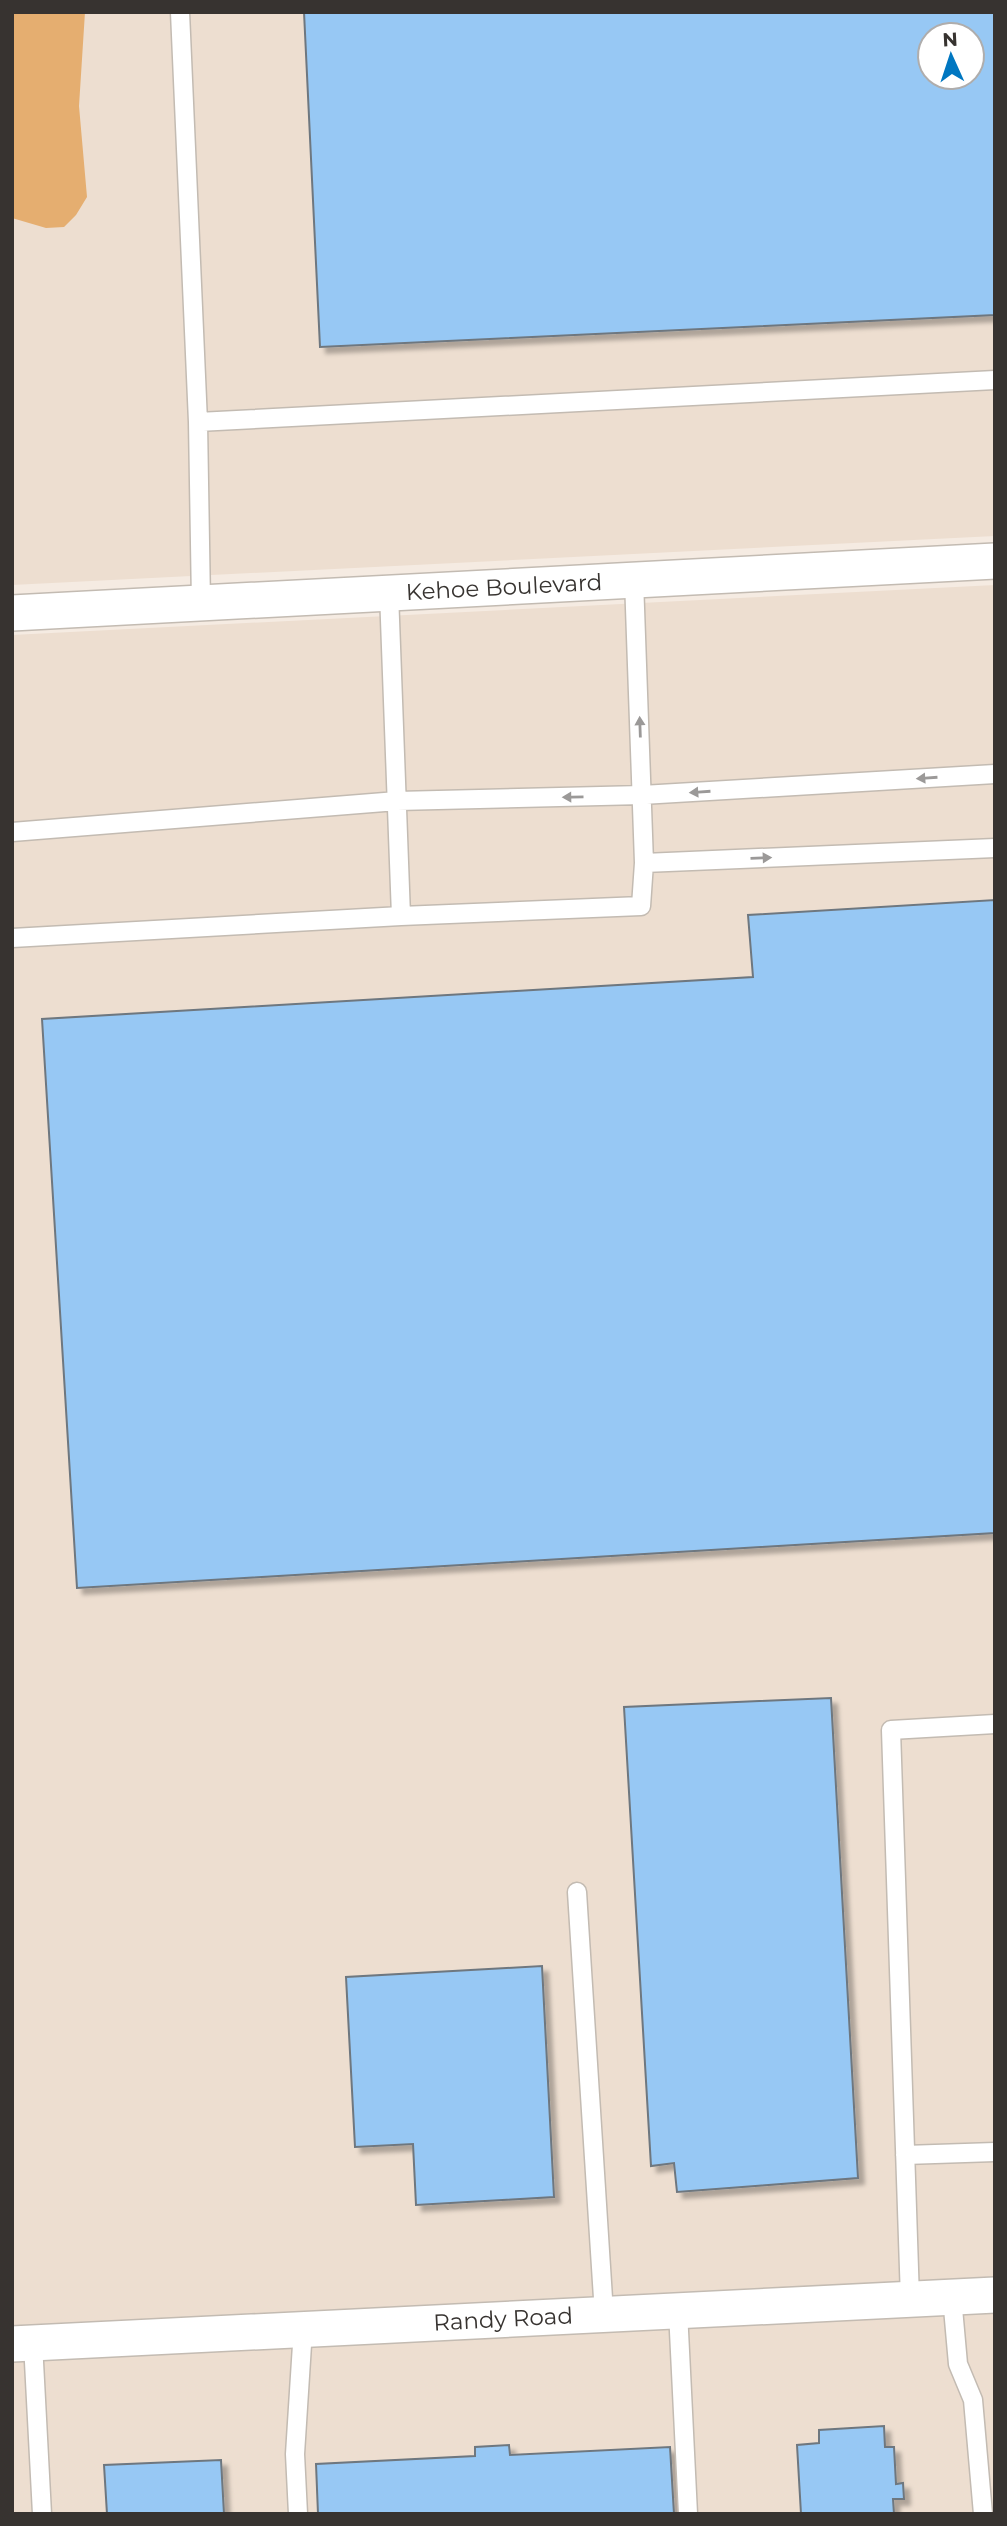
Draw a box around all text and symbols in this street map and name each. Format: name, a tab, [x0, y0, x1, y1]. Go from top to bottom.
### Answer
north arrow	[916, 21, 986, 91]
text: N	[942, 28, 958, 51]
street label: Kehoe Boulevard	[405, 568, 603, 606]
one-way arrow	[634, 716, 645, 738]
one-way arrow	[915, 773, 937, 784]
one-way arrow	[688, 787, 710, 798]
one-way arrow	[562, 791, 584, 803]
one-way arrow	[751, 852, 773, 863]
street label: Randy Road	[432, 2301, 574, 2337]

